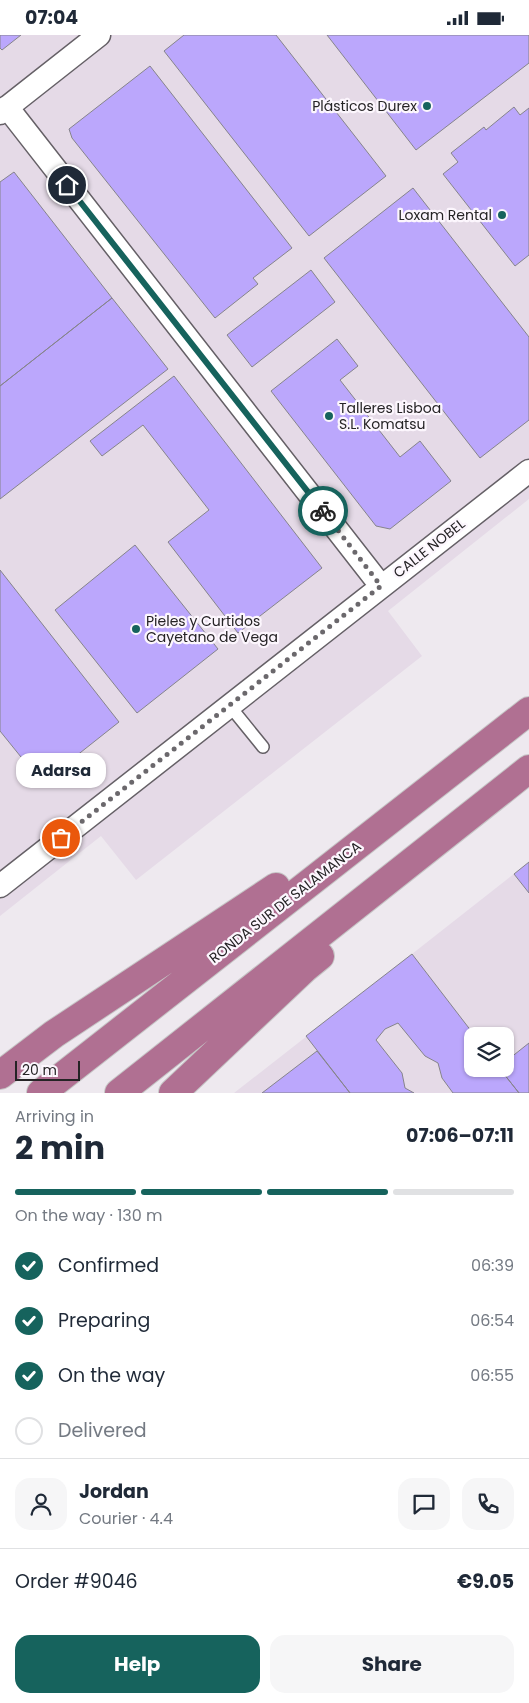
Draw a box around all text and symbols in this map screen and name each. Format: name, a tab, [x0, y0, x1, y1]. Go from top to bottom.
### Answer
text: 07:04	[25, 4, 78, 31]
place label: Plásticos Durex	[312, 96, 417, 116]
marker: Plásticos Durex	[421, 100, 433, 112]
pin	[46, 164, 88, 206]
icon: home	[53, 171, 81, 199]
place label: Loxam Rental	[399, 205, 492, 225]
marker: Loxam Rental	[496, 209, 508, 221]
place label: Talleres Lisboa S.L. Komatsu	[339, 398, 441, 434]
marker: Talleres Lisboa S.L. Komatsu	[323, 410, 335, 422]
courier	[298, 486, 348, 536]
icon: bike	[309, 497, 337, 525]
street label: CALLE NOBEL	[389, 514, 469, 582]
place label: Pieles y Curtidos Cayetano de Vega	[146, 611, 278, 647]
marker: Pieles y Curtidos Cayetano de Vega	[130, 623, 142, 635]
callout: Adarsa	[16, 753, 106, 788]
text: Adarsa	[31, 759, 91, 782]
pin	[40, 817, 82, 859]
icon: bag	[47, 824, 75, 852]
street label: RONDA SUR DE SALAMANCA	[205, 836, 365, 968]
map controls	[464, 1027, 514, 1077]
button: layers	[464, 1027, 514, 1077]
scale bar	[15, 1058, 80, 1081]
text: 20 m	[22, 1060, 57, 1080]
text: Arriving in	[15, 1105, 94, 1128]
text: 07:06–07:11	[406, 1122, 514, 1149]
text: 2 min	[15, 1125, 105, 1170]
text: On the way · 130 m	[15, 1204, 163, 1227]
icon: check	[15, 1252, 43, 1280]
text: Confirmed	[58, 1252, 159, 1279]
text: 06:39	[471, 1254, 514, 1277]
icon: check	[15, 1307, 43, 1335]
text: Preparing	[58, 1307, 150, 1334]
text: 06:54	[470, 1309, 514, 1332]
icon: check	[15, 1362, 43, 1390]
text: On the way	[58, 1362, 165, 1389]
text: 06:55	[470, 1364, 514, 1387]
text: Delivered	[58, 1417, 147, 1444]
button: person	[15, 1478, 67, 1530]
text: Jordan	[79, 1478, 149, 1505]
button: chat	[398, 1478, 450, 1530]
button: phone	[462, 1478, 514, 1530]
text: Courier · 4.4	[79, 1507, 173, 1530]
text: Order #9046	[15, 1568, 138, 1595]
text: €9.05	[457, 1568, 514, 1595]
button: Help	[15, 1635, 260, 1693]
button: Share	[270, 1635, 514, 1693]

